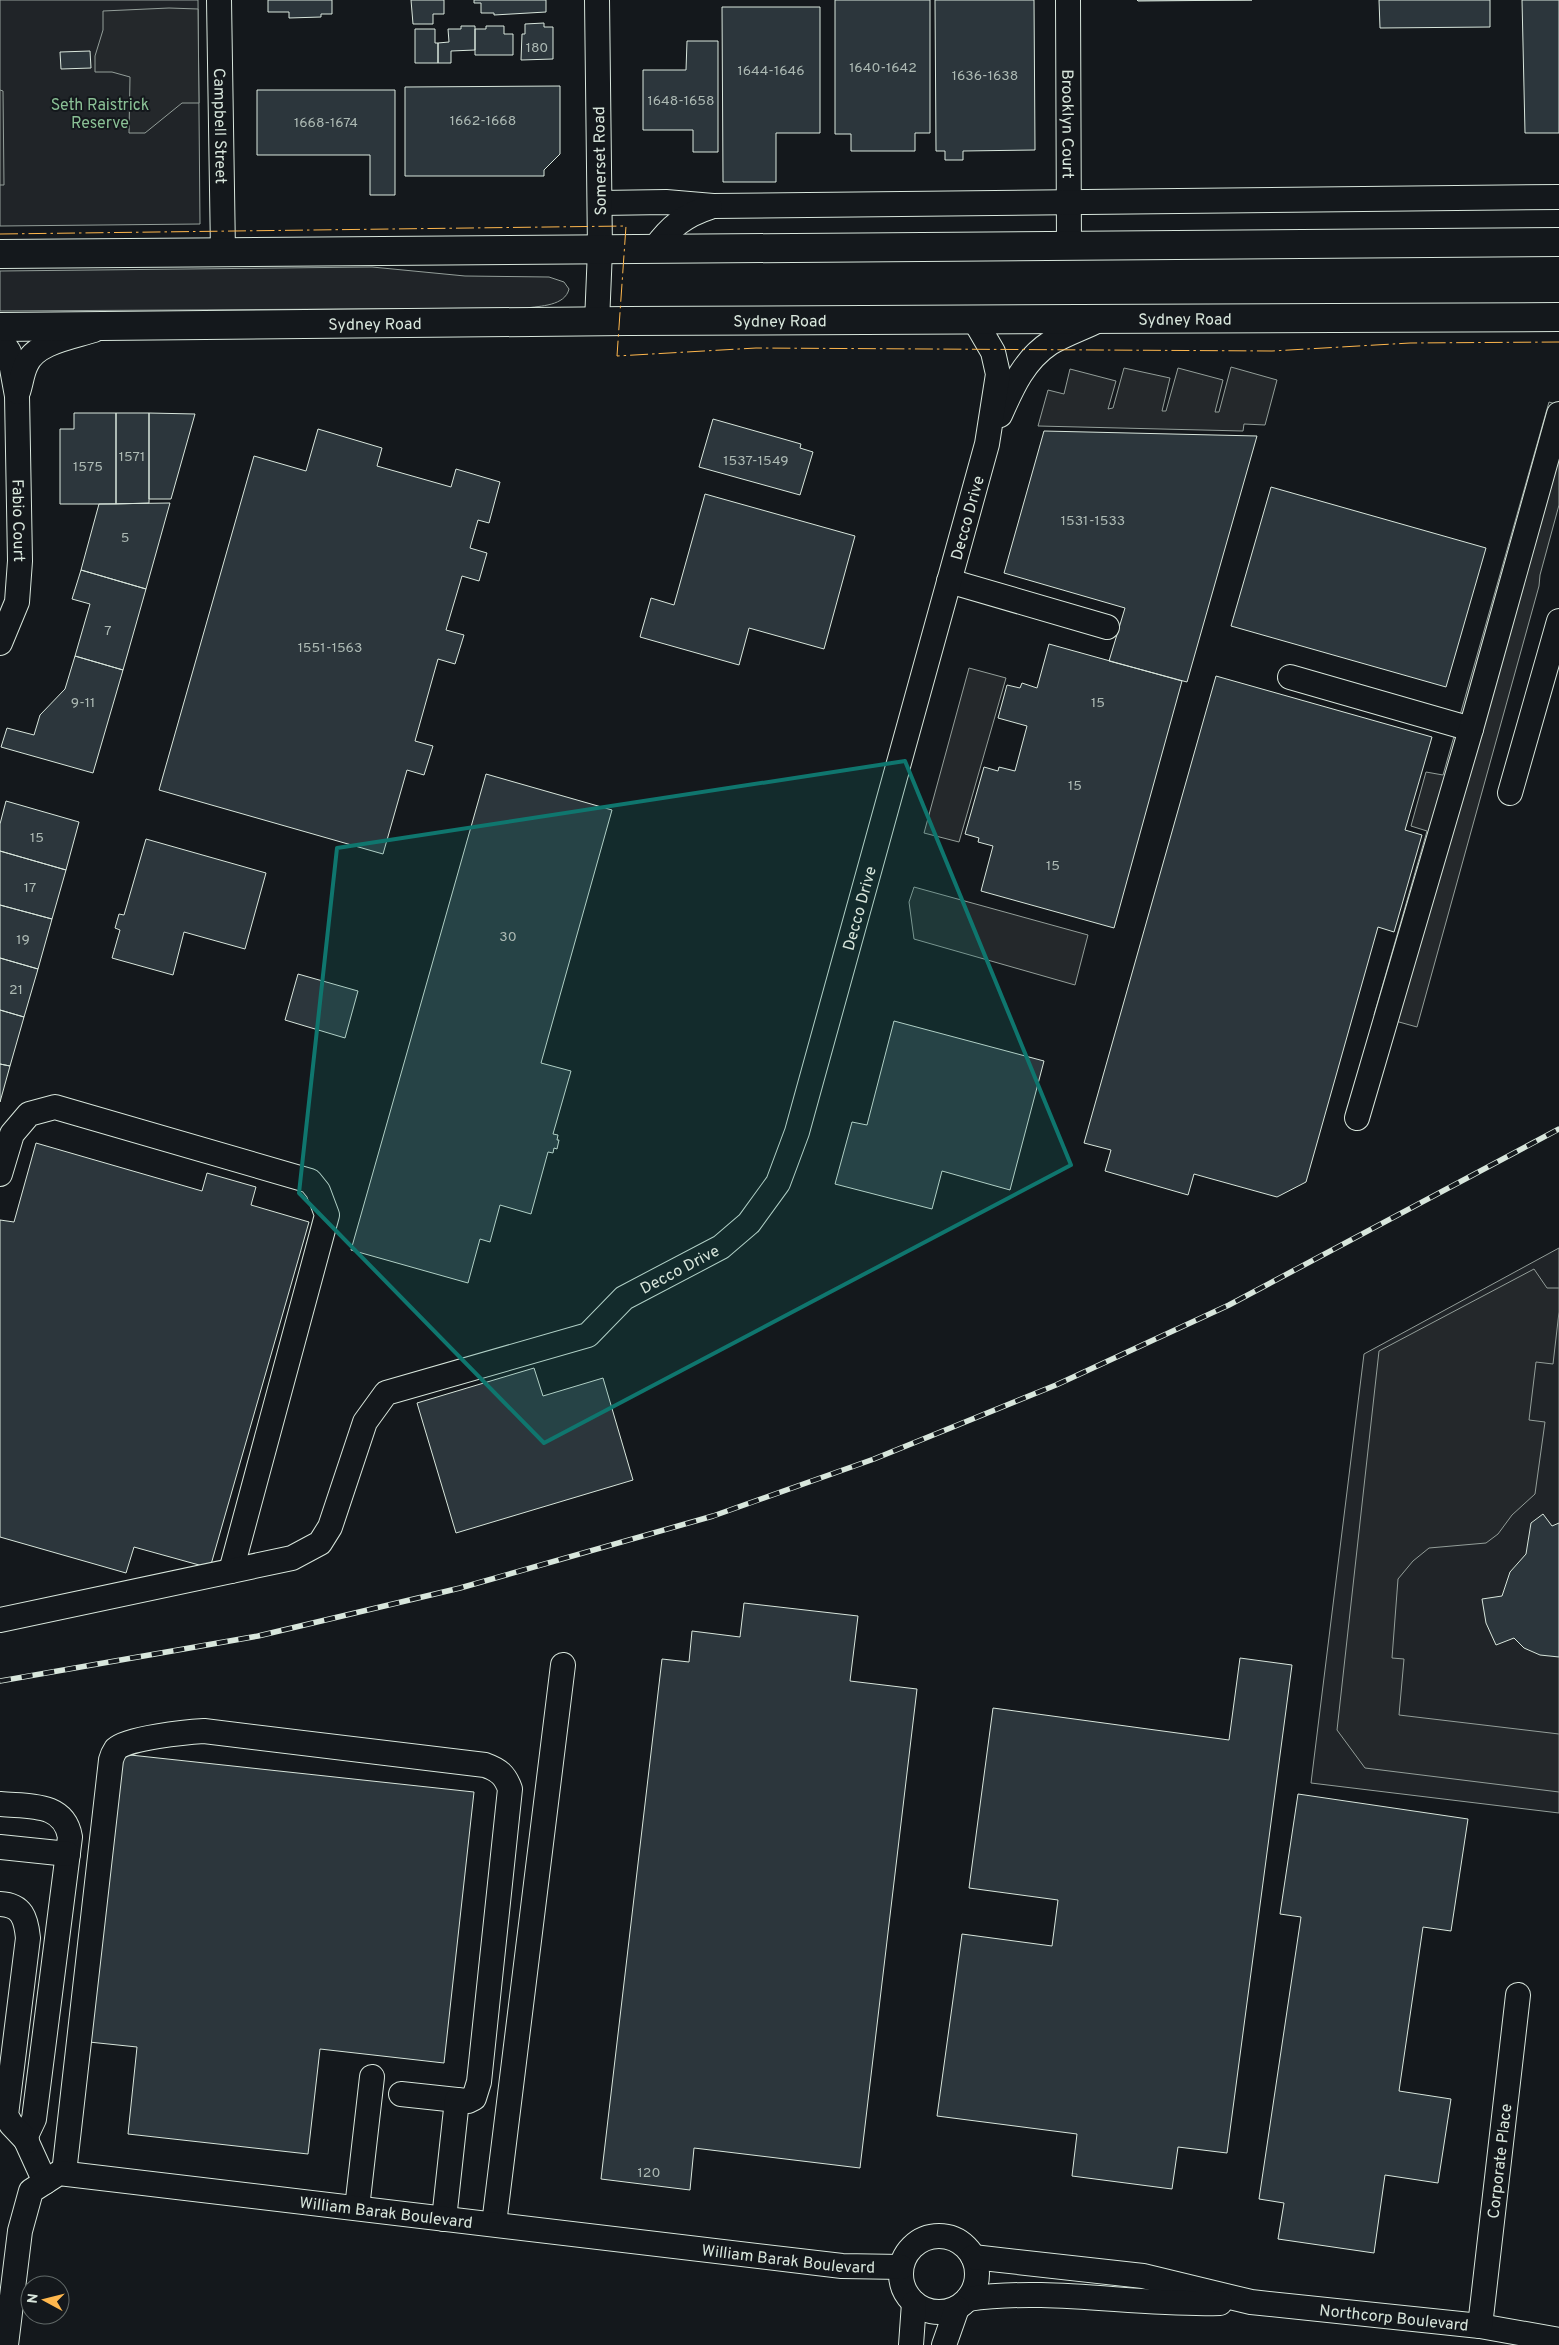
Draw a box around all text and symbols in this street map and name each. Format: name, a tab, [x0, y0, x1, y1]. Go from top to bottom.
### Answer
house number: 180	[526, 40, 548, 57]
house number: 1640-1642	[849, 60, 917, 77]
house number: 1644-1646	[737, 63, 805, 80]
street label: Campbell Street	[208, 68, 230, 184]
house number: 1636-1638	[952, 68, 1018, 85]
street label: Brooklyn Court	[1056, 69, 1077, 179]
house number: 1648-1658	[647, 93, 715, 110]
park label: Seth Raistrick Reserve	[51, 96, 149, 134]
street label: Somerset Road	[590, 106, 612, 216]
house number: 1662-1668	[450, 113, 516, 130]
house number: 1668-1674	[294, 115, 358, 132]
street label: Sydney Road	[1138, 310, 1232, 331]
street label: Sydney Road	[733, 312, 827, 333]
street label: Sydney Road	[328, 315, 422, 336]
house number: 1571	[119, 449, 145, 466]
house number: 1537-1549	[723, 453, 789, 470]
house number: 1575	[73, 459, 103, 476]
street label: Decco Drive	[947, 474, 990, 563]
street label: Fabio Court	[7, 479, 28, 562]
house number: 1531-1533	[1061, 513, 1125, 530]
house number: 5	[121, 530, 129, 547]
house number: 7	[104, 623, 112, 640]
house number: 1551-1563	[298, 640, 362, 657]
house number: 9-11	[71, 695, 95, 712]
house number: 15	[1091, 695, 1105, 712]
house number: 15	[1068, 778, 1082, 795]
house number: 15	[30, 830, 44, 847]
house number: 15	[1046, 858, 1060, 875]
street label: Decco Drive	[840, 864, 882, 953]
house number: 17	[24, 880, 36, 897]
house number: 30	[499, 929, 517, 946]
house number: 19	[16, 932, 30, 949]
house number: 21	[9, 982, 23, 999]
street label: Decco Drive	[637, 1242, 723, 1300]
street label: Corporate Place	[1484, 2103, 1517, 2220]
house number: 120	[638, 2165, 660, 2182]
street label: William Barak Boulevard	[298, 2194, 474, 2234]
street label: William Barak Boulevard	[700, 2241, 875, 2279]
north arrow	[20, 2275, 70, 2325]
text: N	[25, 2293, 43, 2305]
street label: Northcorp Boulevard	[1318, 2301, 1470, 2337]

